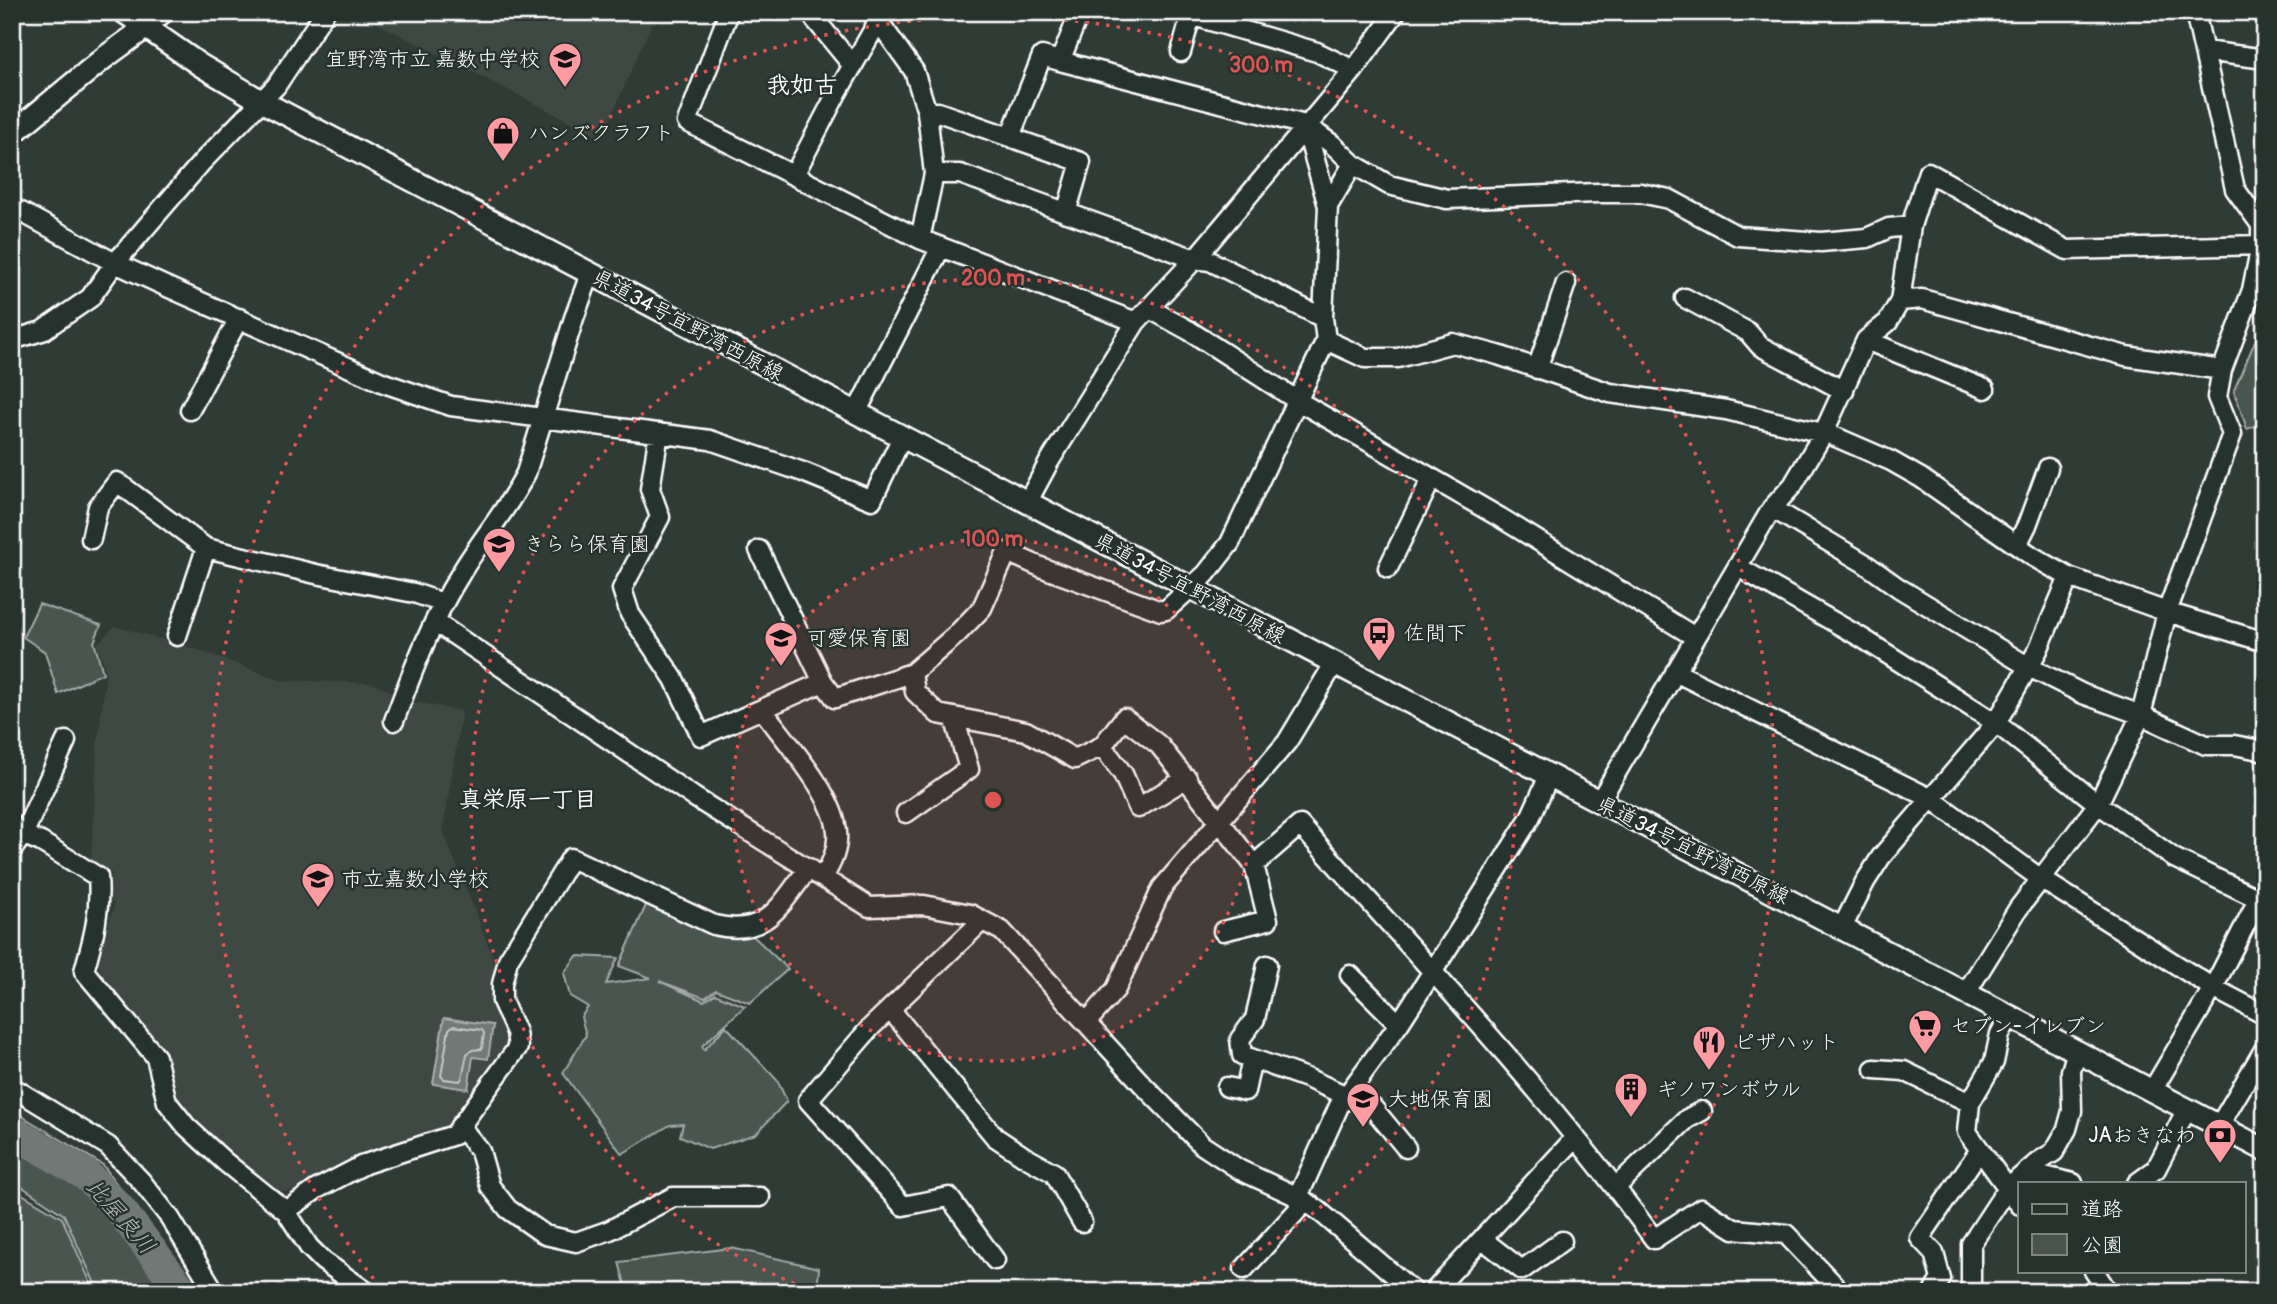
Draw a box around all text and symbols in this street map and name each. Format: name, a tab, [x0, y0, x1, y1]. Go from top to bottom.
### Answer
school or university icon: 宜野湾市立 嘉数中学校	[546, 40, 584, 89]
place label: 宜野湾市立 嘉数中学校	[325, 46, 540, 73]
text: 300 m	[1229, 52, 1293, 79]
district label: 我如古	[766, 71, 838, 100]
shop icon: ハンズクラフト	[484, 114, 522, 163]
place label: ハンズクラフト	[528, 120, 675, 147]
street label: 県道34号宜野湾西原線	[587, 264, 788, 387]
text: 200 m	[961, 265, 1025, 292]
school or university icon: きらら保育園	[480, 525, 518, 574]
text: 100 m	[963, 526, 1023, 553]
street label: 県道34号宜野湾西原線	[1089, 527, 1290, 650]
place label: きらら保育園	[524, 531, 650, 558]
bus stop icon: 佐間下	[1360, 614, 1398, 663]
school or university icon: 可愛保育園	[762, 619, 800, 668]
place label: 佐間下	[1404, 620, 1467, 647]
place label: 可愛保育園	[806, 625, 911, 652]
district label: 真栄原一丁目	[459, 785, 597, 814]
centre of rings	[981, 788, 1005, 812]
street label: 県道34号宜野湾西原線	[1592, 790, 1794, 911]
school or university icon: 市立嘉数小学校	[299, 860, 337, 909]
place label: 市立嘉数小学校	[342, 866, 489, 893]
supermarket icon: セブン-イレブン	[1906, 1007, 1944, 1056]
place label: セブン-イレブン	[1950, 1013, 2106, 1040]
restaurant icon: ピザハット	[1690, 1023, 1728, 1072]
place label: ピザハット	[1734, 1029, 1839, 1056]
building icon: ギノワンボウル	[1612, 1070, 1650, 1119]
place label: ギノワンボウル	[1656, 1076, 1801, 1103]
school or university icon: 大地保育園	[1344, 1080, 1382, 1129]
place label: 大地保育園	[1388, 1086, 1493, 1113]
bank icon: JAおきなわ	[2201, 1116, 2239, 1165]
place label: JAおきなわ	[2088, 1122, 2196, 1149]
water label: 比屋良川	[80, 1172, 162, 1261]
legend	[2018, 1182, 2246, 1272]
text: 道路	[2081, 1196, 2123, 1223]
text: 公園	[2081, 1232, 2123, 1259]

